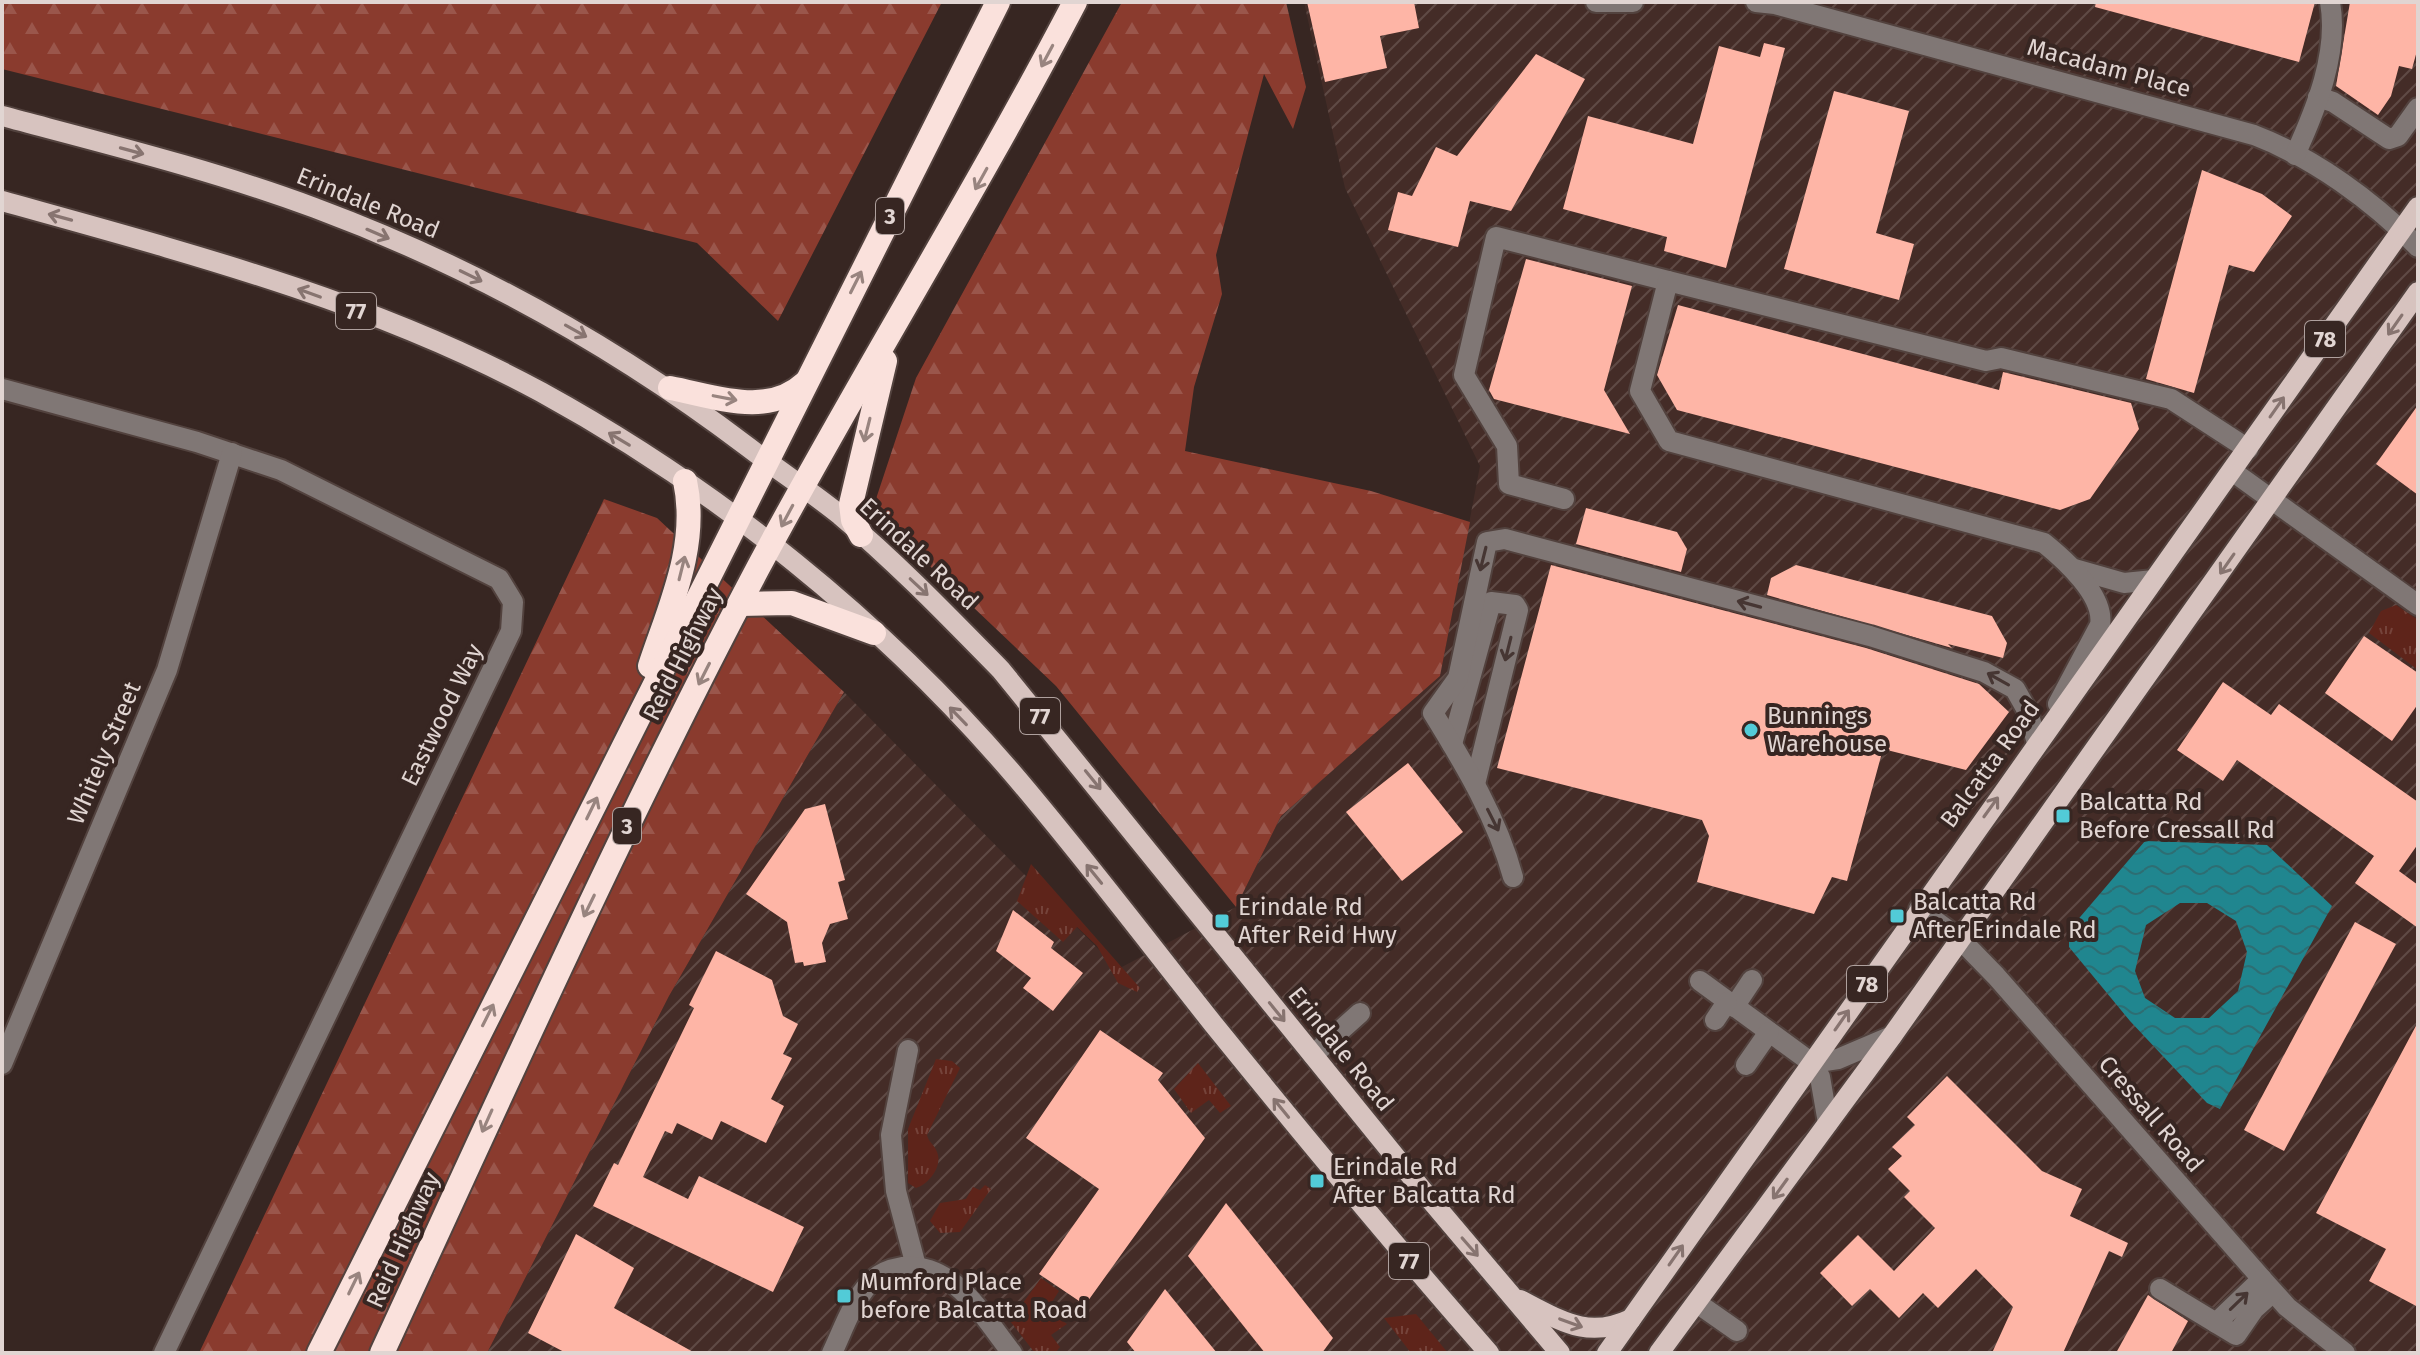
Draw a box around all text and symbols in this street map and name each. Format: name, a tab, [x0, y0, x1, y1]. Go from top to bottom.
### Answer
street label: Macadam Place	[2024, 33, 2194, 103]
one-way arrow	[1039, 44, 1055, 68]
one-way arrow	[118, 144, 144, 159]
street label: Erindale Road	[292, 162, 444, 244]
one-way arrow	[973, 166, 988, 190]
road number: 3	[876, 198, 904, 234]
one-way arrow	[48, 209, 74, 224]
one-way arrow	[365, 228, 389, 242]
one-way arrow	[459, 269, 483, 284]
one-way arrow	[849, 270, 865, 294]
one-way arrow	[297, 285, 322, 299]
road number: 77	[336, 293, 376, 329]
one-way arrow	[2387, 313, 2403, 335]
road number: 78	[2305, 321, 2345, 357]
one-way arrow	[563, 324, 587, 339]
one-way arrow	[711, 392, 737, 407]
one-way arrow	[2269, 397, 2285, 419]
one-way arrow	[859, 417, 874, 443]
one-way arrow	[608, 431, 631, 447]
street label: Erindale Road	[854, 492, 984, 616]
one-way arrow	[778, 504, 794, 528]
one-way arrow	[1475, 545, 1490, 571]
one-way arrow	[2219, 552, 2235, 574]
one-way arrow	[676, 555, 691, 581]
one-way arrow	[909, 578, 929, 597]
street label: Reid Highway	[637, 583, 729, 725]
one-way arrow	[1737, 596, 1763, 611]
one-way arrow	[1500, 635, 1515, 661]
street label: Eastwood Way	[395, 639, 489, 791]
one-way arrow	[696, 661, 712, 685]
one-way arrow	[1987, 671, 2010, 687]
street label: Whitely Street	[61, 677, 147, 828]
street label: Balcatta Road	[1934, 695, 2046, 833]
road number: 77	[1020, 698, 1060, 734]
place label: Bunnings Warehouse	[1767, 702, 1887, 758]
one-way arrow	[949, 706, 968, 726]
marker: Bunnings Warehouse	[1742, 721, 1760, 739]
one-way arrow	[1084, 769, 1102, 790]
place label: Balcatta Rd Before Cressall Rd	[2079, 788, 2275, 844]
one-way arrow	[1983, 796, 2000, 818]
one-way arrow	[585, 797, 600, 821]
marker: Balcatta Rd Before Cressall Rd	[2054, 807, 2072, 825]
road number: 3	[613, 808, 641, 844]
one-way arrow	[1486, 808, 1501, 832]
one-way arrow	[1085, 864, 1103, 885]
place label: Balcatta Rd After Erindale Rd	[1913, 888, 2097, 944]
place label: Erindale Rd After Reid Hwy	[1238, 893, 1397, 949]
one-way arrow	[580, 894, 596, 918]
marker: Balcatta Rd After Erindale Rd	[1888, 907, 1906, 925]
marker: Erindale Rd After Reid Hwy	[1213, 912, 1231, 930]
road number: 78	[1847, 966, 1887, 1002]
street label: Erindale Road	[1282, 981, 1400, 1117]
one-way arrow	[1268, 1001, 1286, 1022]
one-way arrow	[481, 1004, 497, 1028]
one-way arrow	[1834, 1009, 1850, 1031]
street label: Cressall Road	[2093, 1050, 2209, 1178]
one-way arrow	[1273, 1098, 1290, 1119]
one-way arrow	[478, 1108, 493, 1133]
place label: Erindale Rd After Balcatta Rd	[1333, 1153, 1516, 1209]
street label: Reid Highway	[361, 1168, 446, 1312]
marker: Erindale Rd After Balcatta Rd	[1308, 1172, 1326, 1190]
one-way arrow	[1772, 1178, 1788, 1200]
one-way arrow	[1461, 1236, 1479, 1256]
road number: 77	[1389, 1243, 1429, 1279]
one-way arrow	[1668, 1245, 1684, 1267]
place label: Mumford Place before Balcatta Road	[860, 1268, 1088, 1324]
one-way arrow	[346, 1272, 362, 1296]
marker: Mumford Place before Balcatta Road	[835, 1287, 853, 1305]
one-way arrow	[2229, 1292, 2248, 1311]
one-way arrow	[1558, 1317, 1582, 1331]

